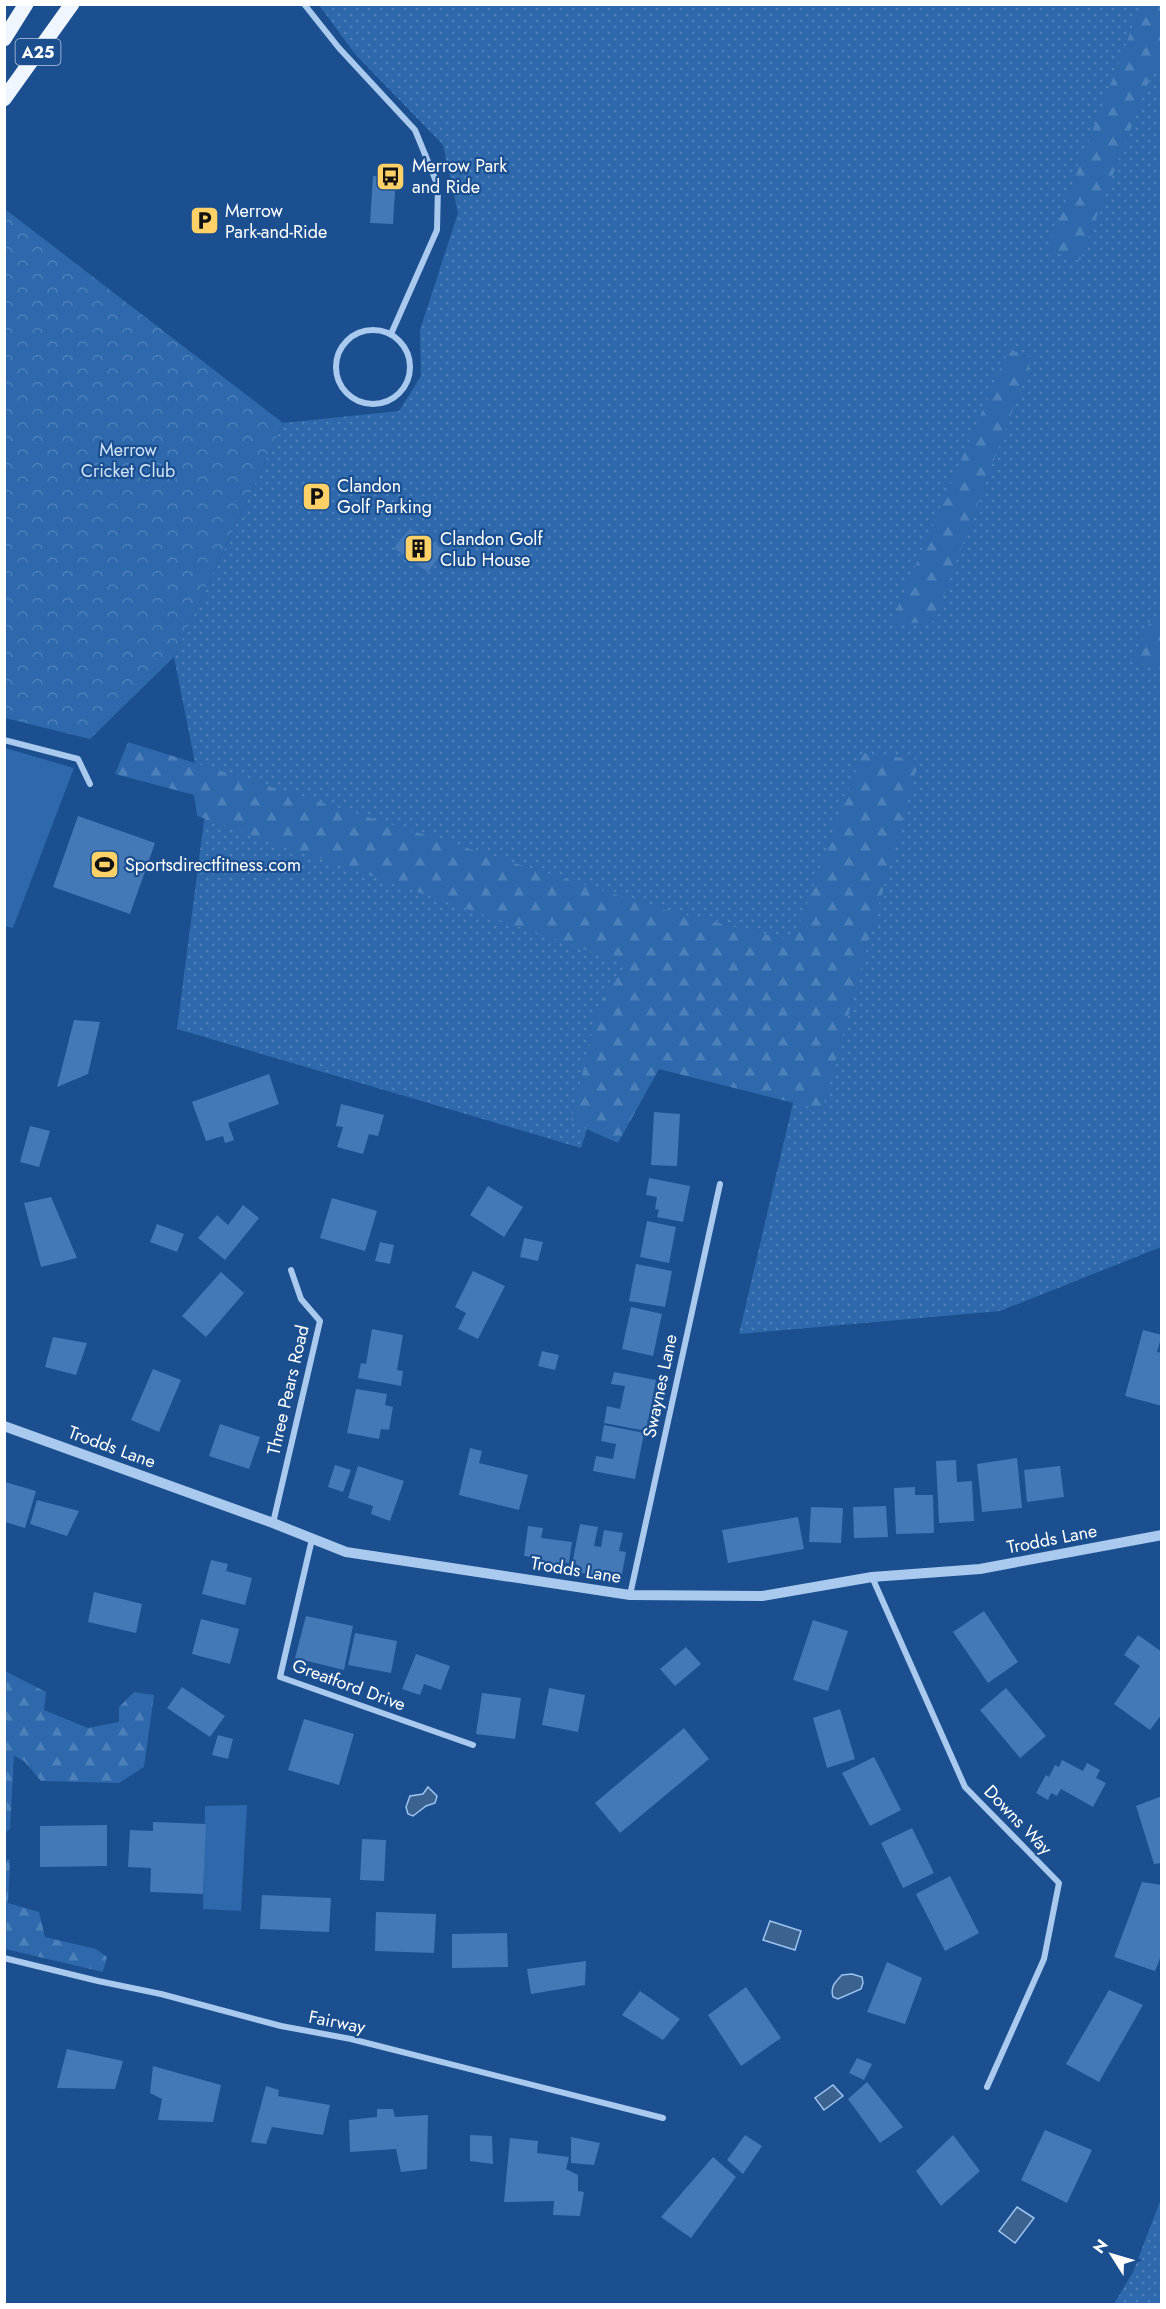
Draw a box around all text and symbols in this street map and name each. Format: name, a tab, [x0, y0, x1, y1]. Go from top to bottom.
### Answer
road number: A25	[15, 39, 60, 65]
place label: Merrow Park and Ride	[412, 153, 507, 200]
bus stop icon: Merrow Park and Ride	[375, 160, 407, 192]
place label: Merrow Park-and-Ride	[225, 198, 327, 245]
parking icon: Merrow Park-and-Ride	[188, 205, 220, 237]
park label: Merrow Cricket Club	[81, 437, 175, 484]
place label: Clandon Golf Parking	[337, 473, 432, 520]
parking icon: Clandon Golf Parking	[300, 480, 332, 512]
place label: Clandon Golf Club House	[440, 526, 543, 573]
building icon: Clandon Golf Club House	[403, 533, 435, 565]
sports icon: Sportsdirectfitness.com	[88, 849, 120, 881]
place label: Sportsdirectfitness.com	[125, 852, 301, 878]
street label: Three Pears Road	[260, 1322, 316, 1458]
street label: Swaynes Lane	[636, 1332, 684, 1440]
street label: Trodds Lane	[65, 1419, 159, 1475]
street label: Trodds Lane	[1005, 1518, 1099, 1560]
street label: Trodds Lane	[529, 1550, 623, 1590]
street label: Greatford Drive	[289, 1652, 409, 1718]
street label: Downs Way	[978, 1779, 1058, 1861]
street label: Fairway	[306, 2004, 368, 2040]
north arrow	[1082, 2225, 1142, 2285]
text: N	[1087, 2234, 1113, 2258]

